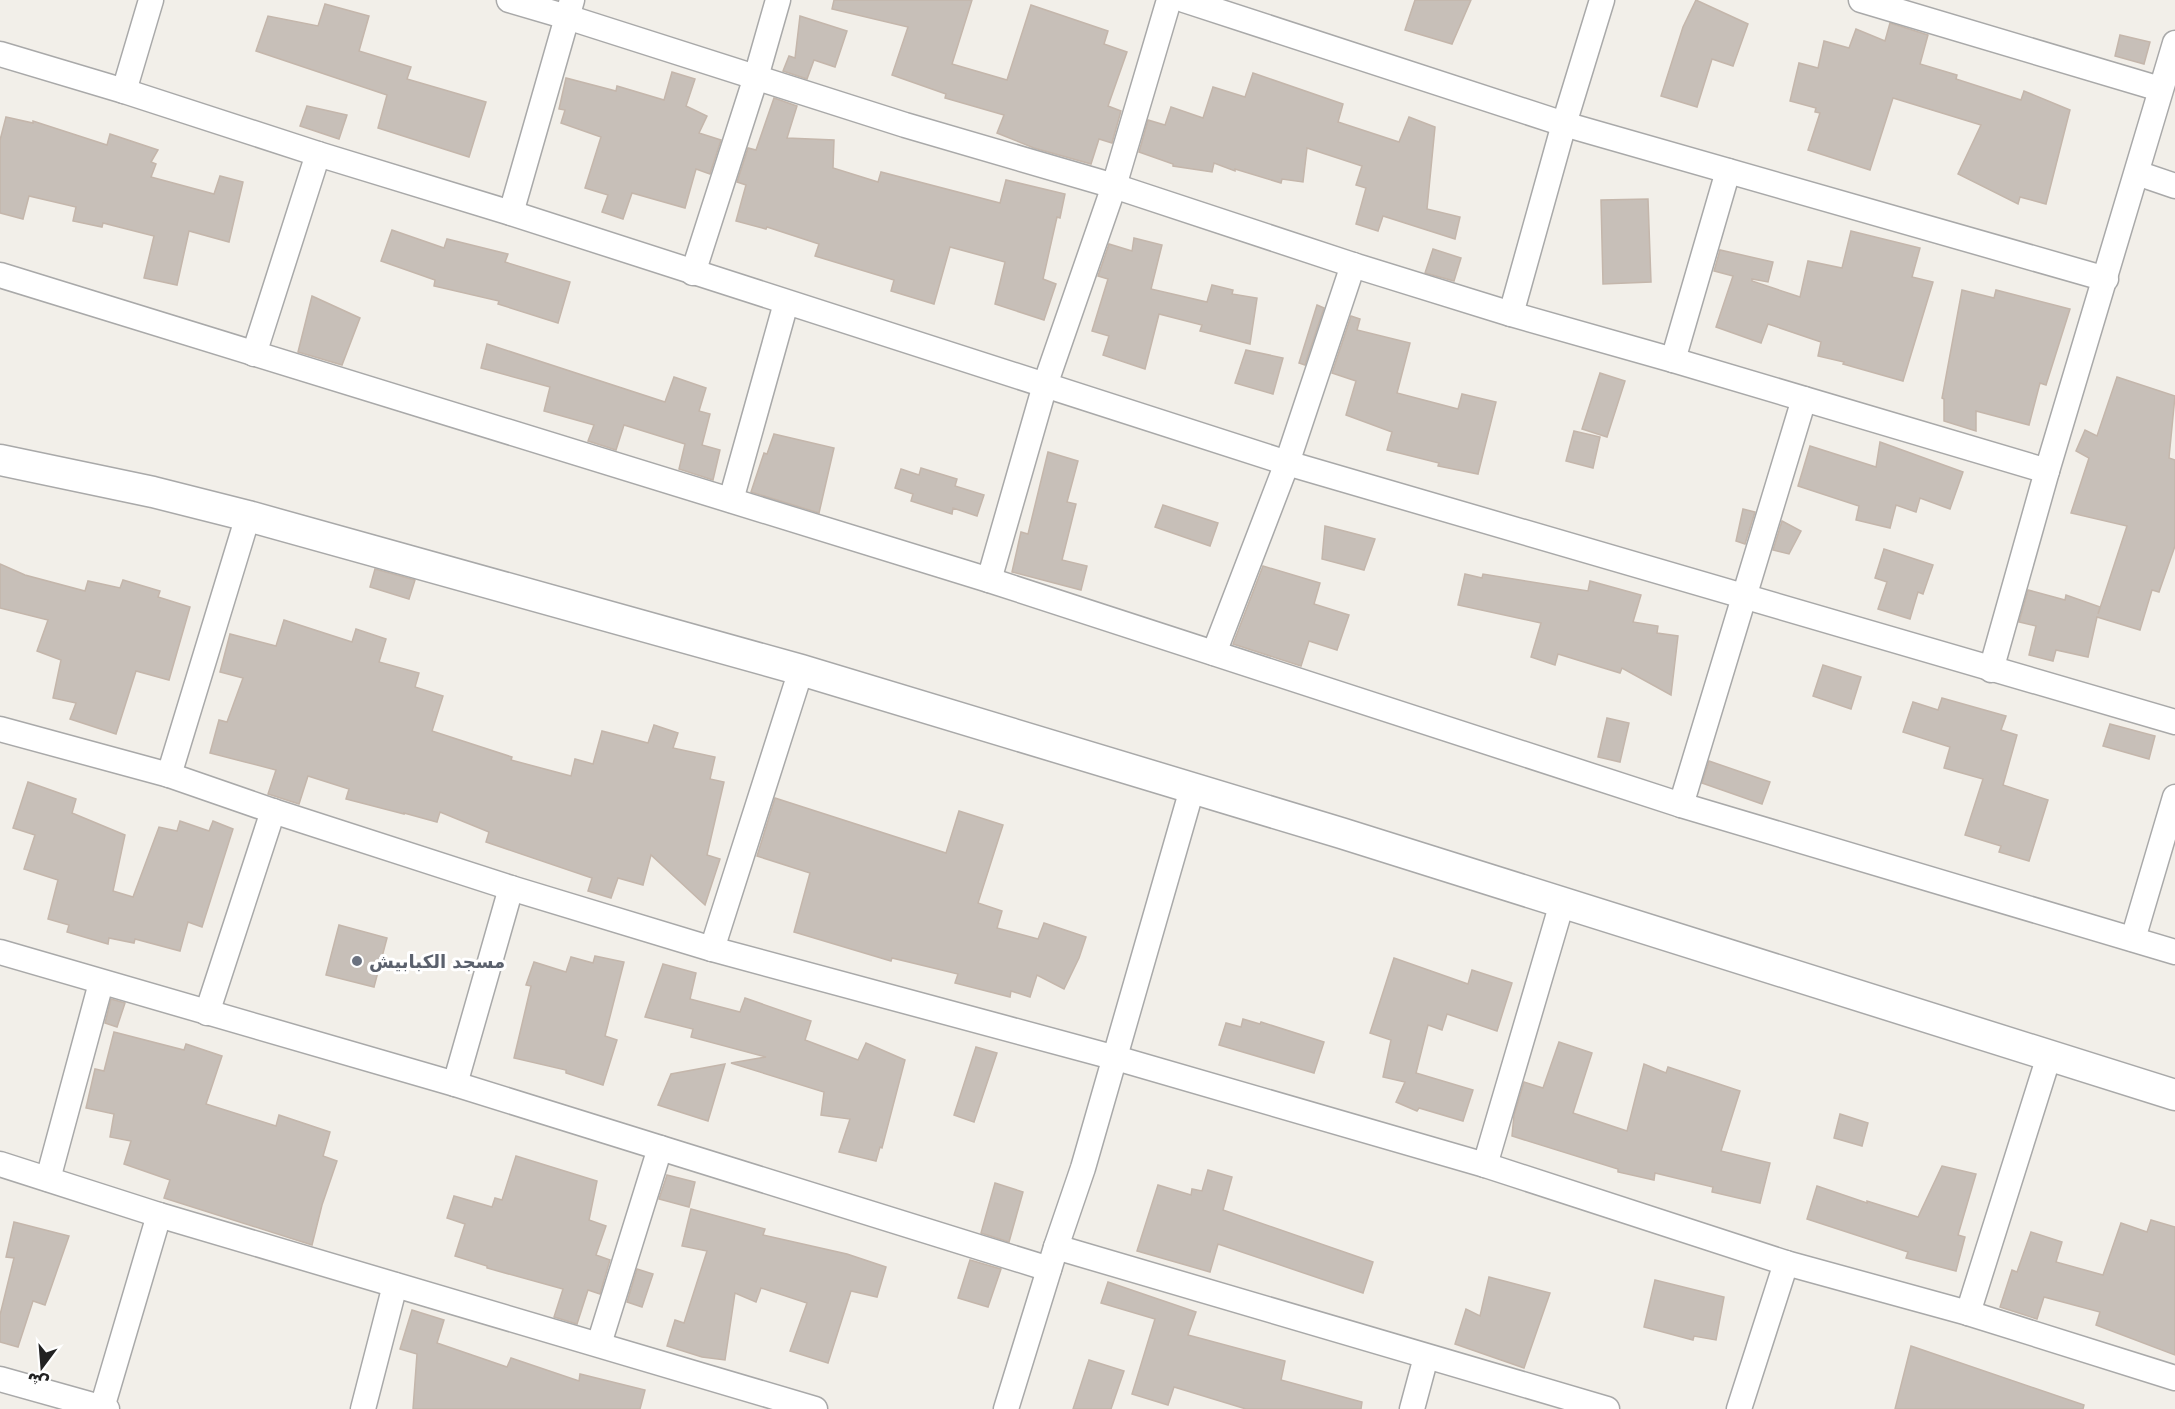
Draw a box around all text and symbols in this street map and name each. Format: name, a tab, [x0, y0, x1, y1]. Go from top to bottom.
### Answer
place label: مسجد الكبابيش	[369, 951, 505, 972]
marker: مسجد الكبابيش	[350, 954, 364, 968]
north arrow	[12, 1337, 72, 1397]
text: ش	[25, 1369, 51, 1393]

